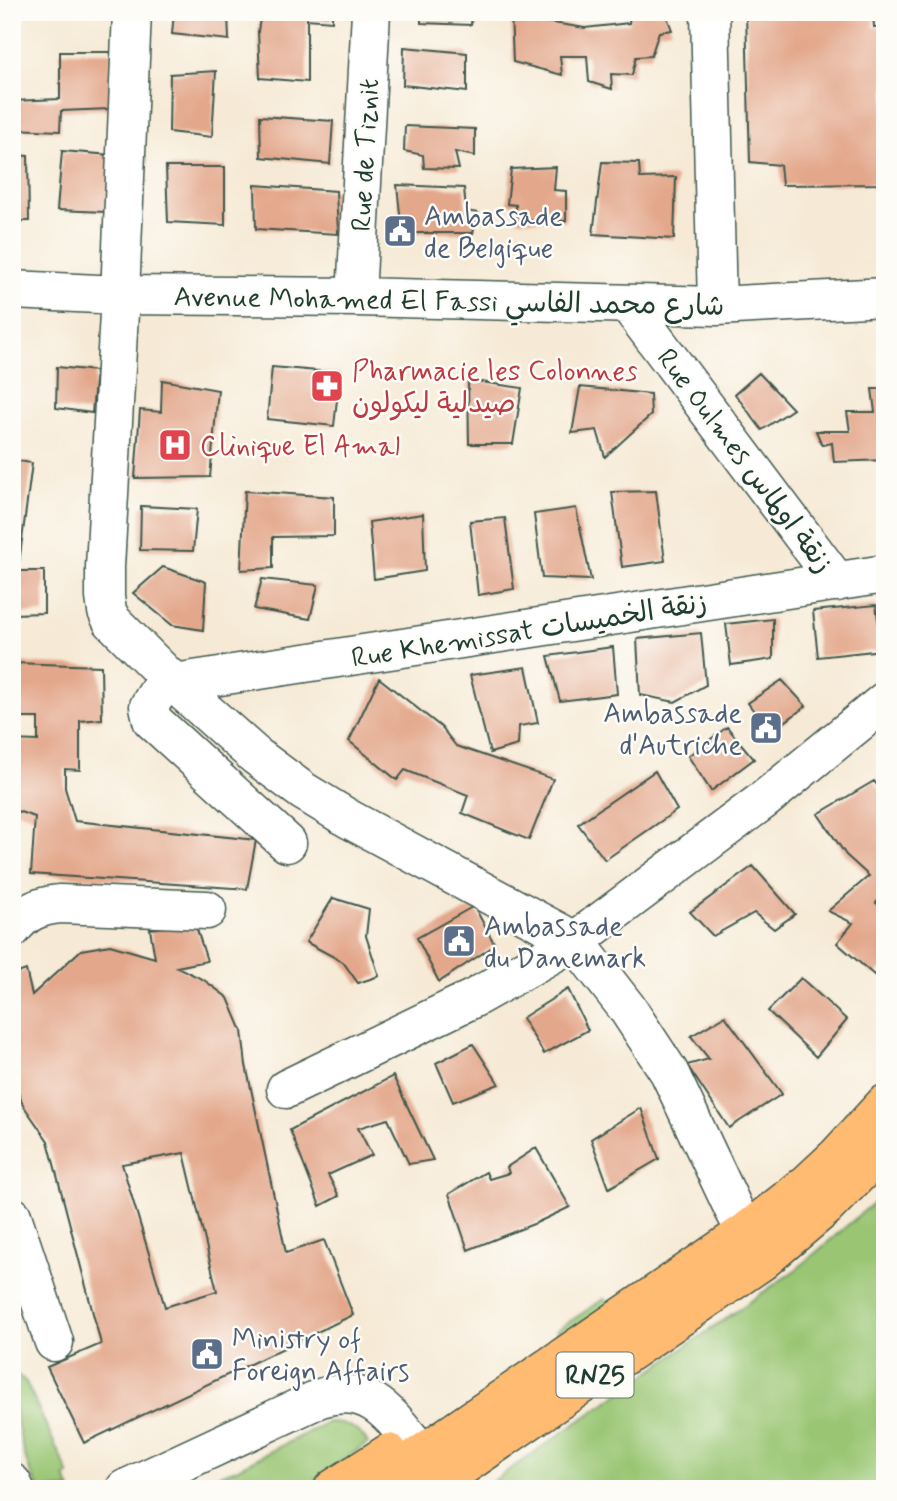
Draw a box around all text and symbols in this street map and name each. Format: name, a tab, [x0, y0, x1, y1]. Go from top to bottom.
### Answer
street label: Rue de Tiznit	[344, 78, 389, 233]
place label: Ambassade de Belgique	[424, 199, 563, 268]
public building icon: Ambassade de Belgique	[381, 212, 419, 250]
street label: Avenue Mohamed El Fassi شارع محمد الفاسي	[173, 279, 725, 330]
street label: Rue Oulmes زنقة اولماس	[647, 342, 841, 581]
place label: Pharmacie les Colonnes صيدلية ليكولون	[352, 354, 638, 423]
pharmacy icon: Pharmacie les Colonnes صيدلية ليكولون	[308, 367, 346, 405]
hospital icon: Clinique El Amal	[156, 426, 194, 464]
place label: Clinique El Amal	[200, 429, 400, 466]
street label: Rue Khemissat زنقة الخميسات	[349, 585, 710, 678]
place label: Ambassade d'Autriche	[603, 696, 742, 765]
public building icon: Ambassade d'Autriche	[747, 709, 785, 747]
place label: Ambassade du Danemark	[484, 909, 646, 978]
public building icon: Ambassade du Danemark	[440, 922, 478, 960]
place label: Ministry of Foreign Affairs	[232, 1322, 409, 1391]
public building icon: Ministry of Foreign Affairs	[188, 1335, 226, 1373]
road number: RN25	[556, 1352, 634, 1398]

